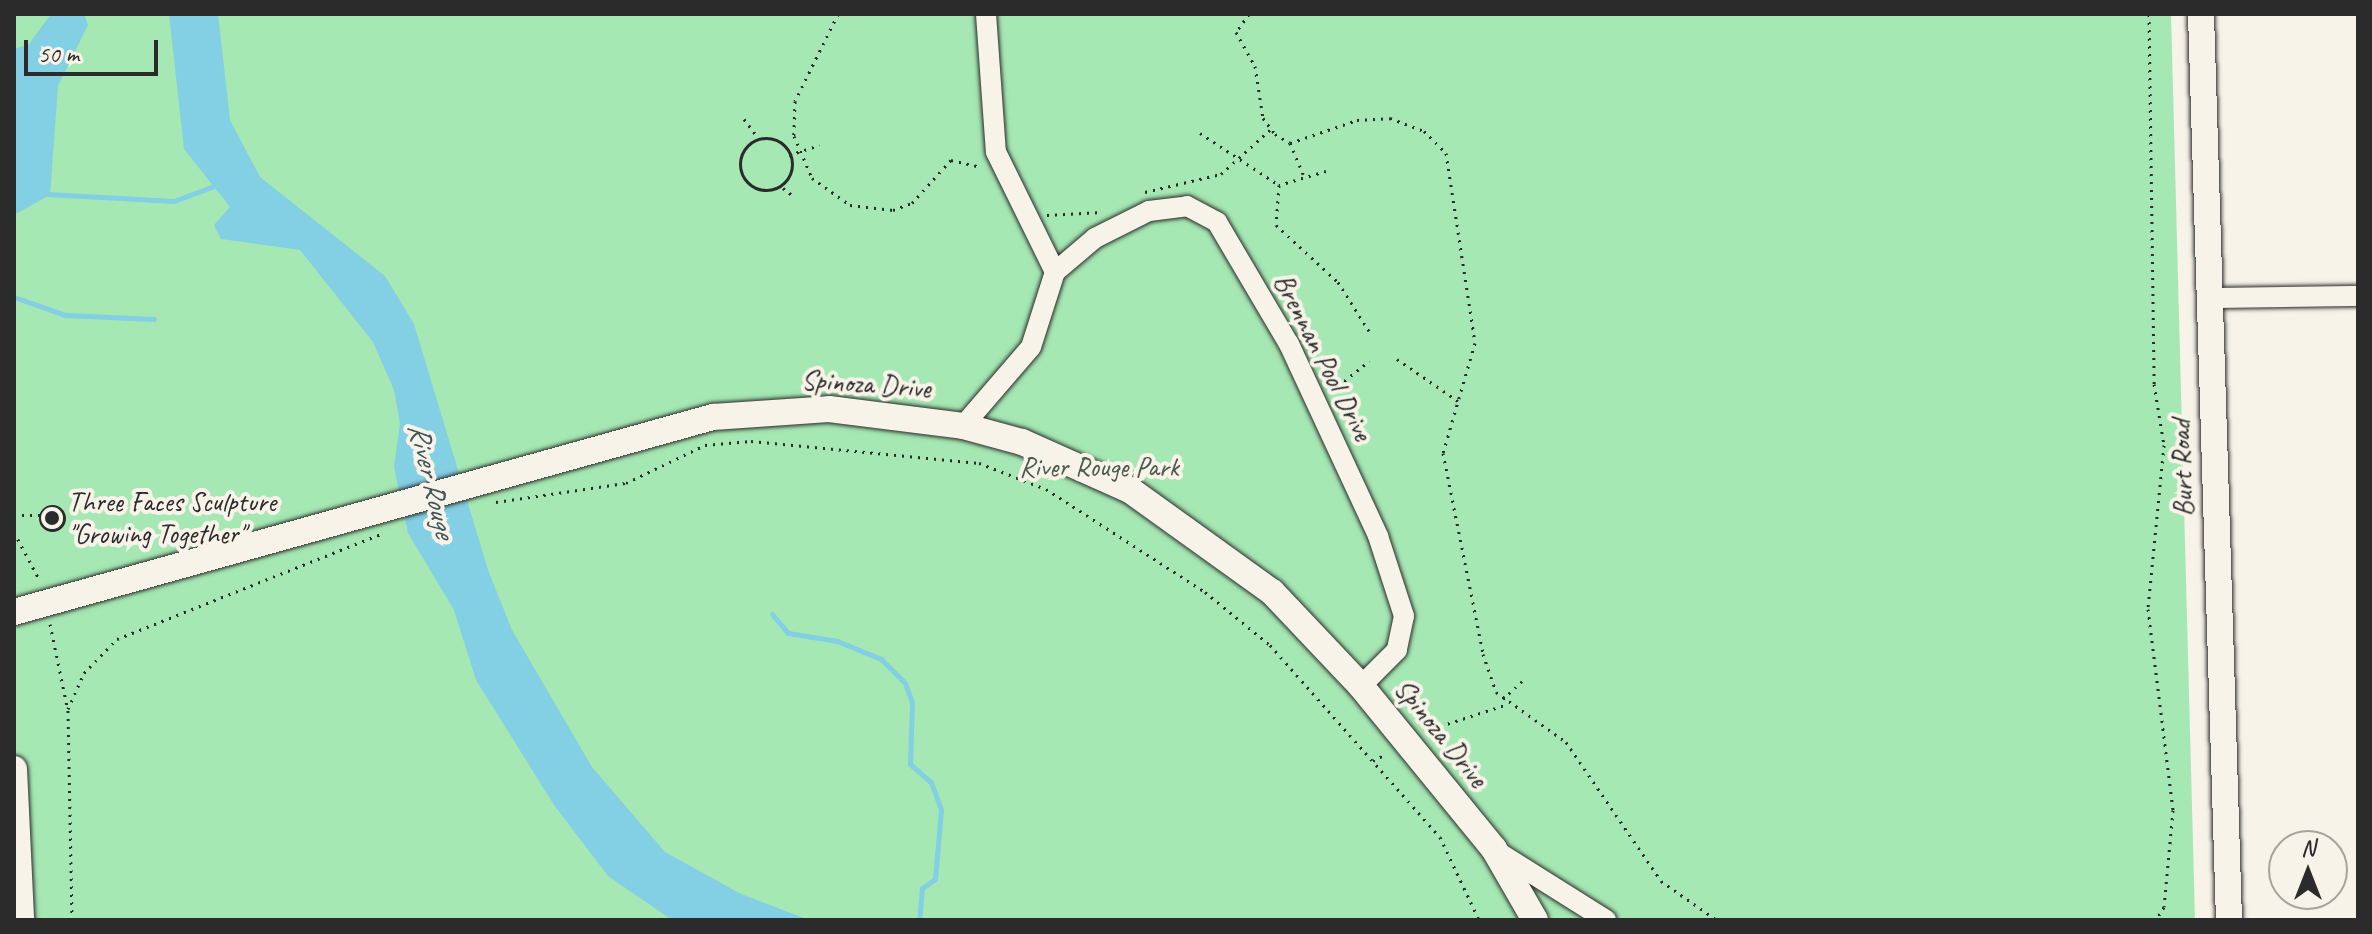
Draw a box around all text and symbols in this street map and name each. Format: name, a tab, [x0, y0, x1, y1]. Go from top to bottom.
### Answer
scale bar	[28, 24, 162, 74]
text: 50 m	[38, 39, 79, 69]
street label: Brennan Pool Drive	[1266, 268, 1380, 446]
street label: Spinoza Drive	[800, 363, 932, 405]
street label: Burt Road	[2164, 418, 2200, 518]
water label: River Rouge	[400, 419, 464, 541]
park label: River Rouge Park	[1019, 450, 1179, 484]
place label: Three Faces Sculpture "Growing Together"	[68, 485, 276, 551]
marker: Three Faces Sculpture "Growing Together"	[43, 509, 61, 527]
street label: Spinoza Drive	[1387, 672, 1495, 794]
north arrow	[2268, 830, 2348, 910]
text: N	[2301, 834, 2315, 862]

